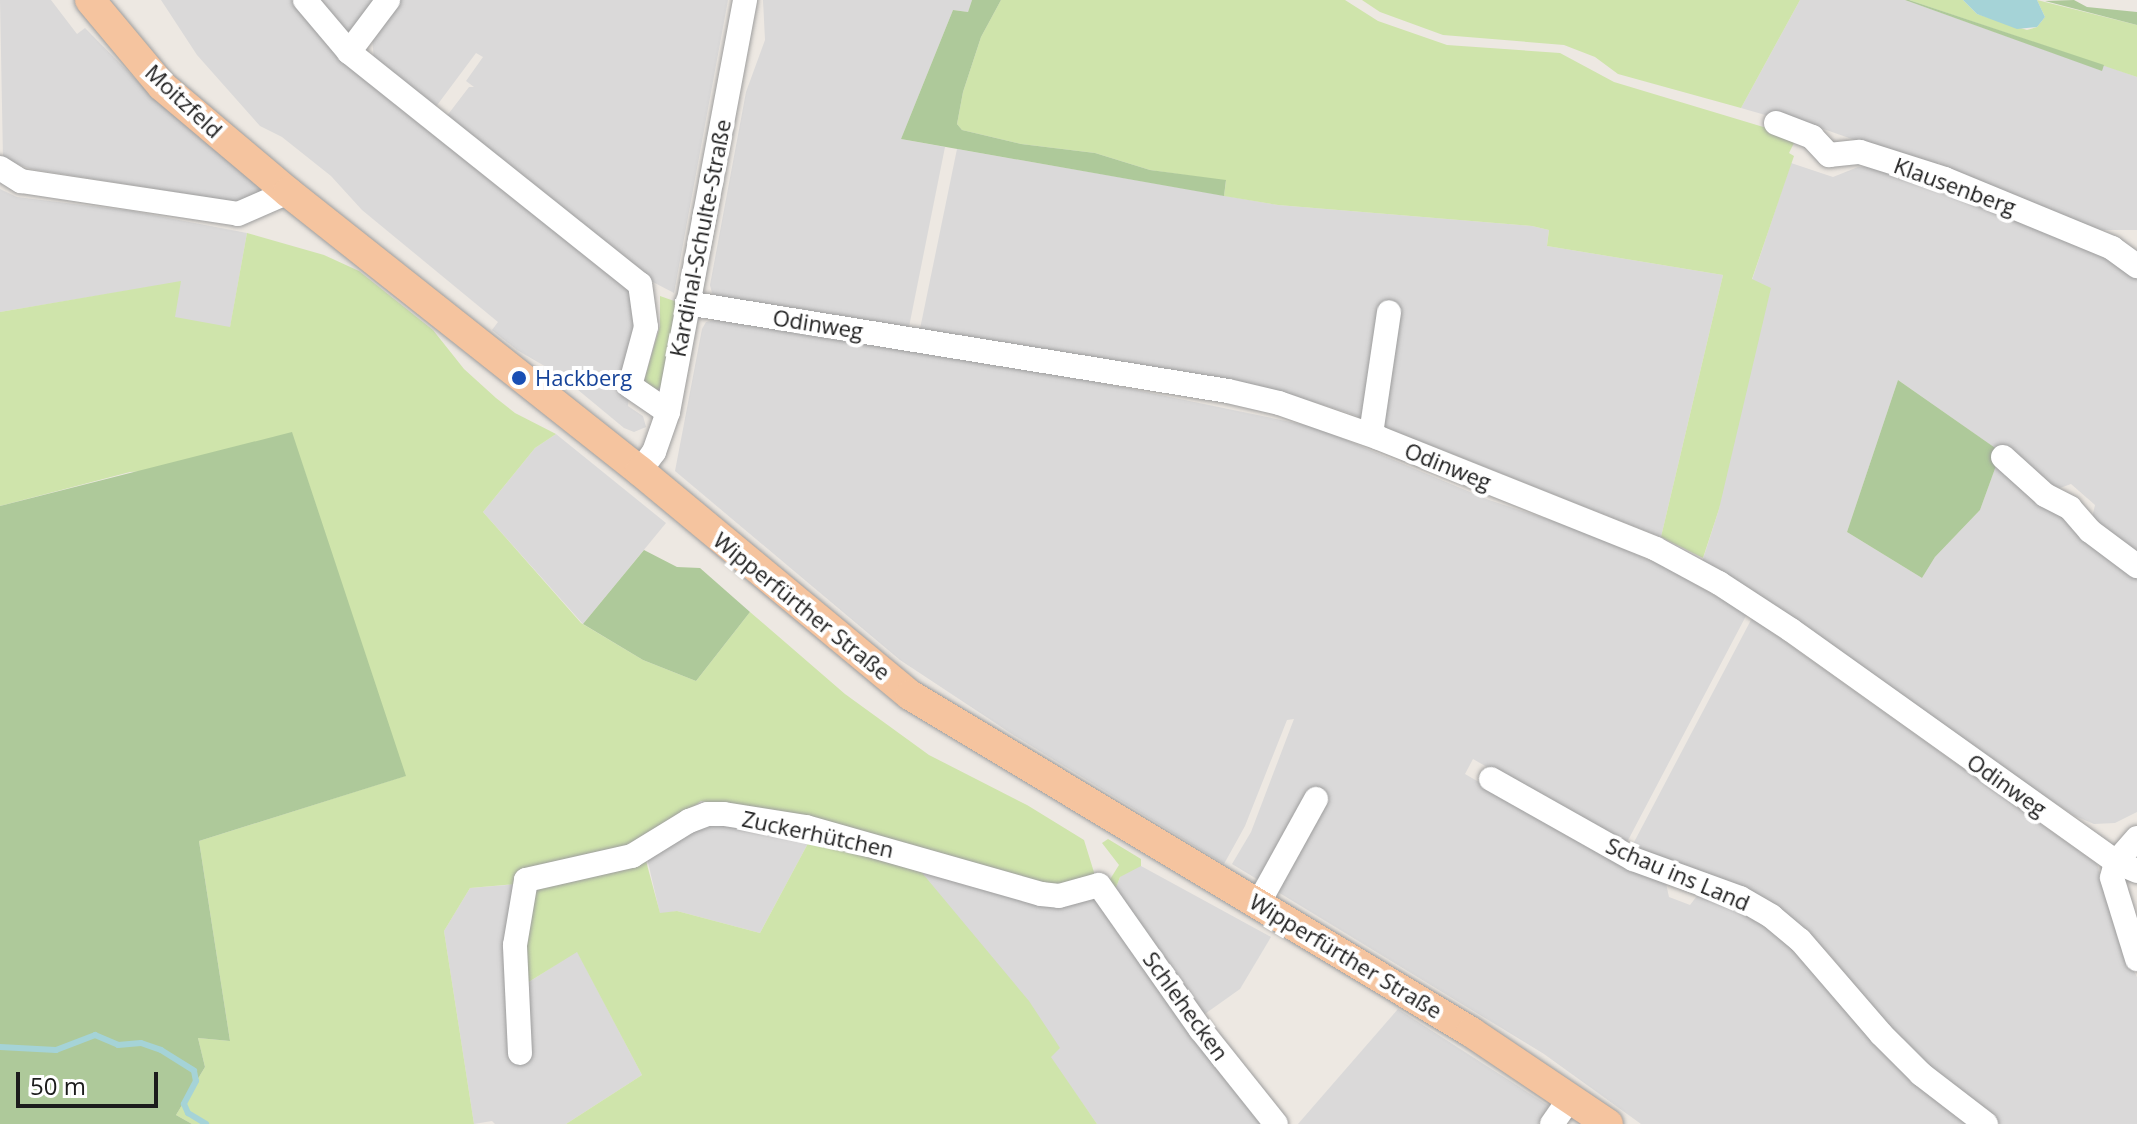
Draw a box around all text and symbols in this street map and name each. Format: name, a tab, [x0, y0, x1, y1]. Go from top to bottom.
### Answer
street label: Moitzfeld	[140, 59, 228, 143]
street label: Kardinal-Schulte-Straße	[664, 117, 736, 359]
street label: Klausenberg	[1890, 152, 2020, 220]
street label: Odinweg	[771, 304, 865, 344]
place label: Hackberg	[535, 365, 632, 391]
marker: Hackberg	[510, 369, 528, 387]
street label: Odinweg	[1401, 437, 1495, 495]
street label: Wipperfürther Straße	[708, 527, 896, 685]
street label: Odinweg	[1962, 748, 2052, 822]
street label: Zuckerhütchen	[740, 805, 896, 863]
street label: Schau ins Land	[1602, 832, 1754, 916]
street label: Wipperfürther Straße	[1245, 888, 1447, 1024]
street label: Schlehecken	[1138, 947, 1234, 1065]
scale bar	[20, 1056, 162, 1106]
text: 50 m	[30, 1069, 86, 1102]

